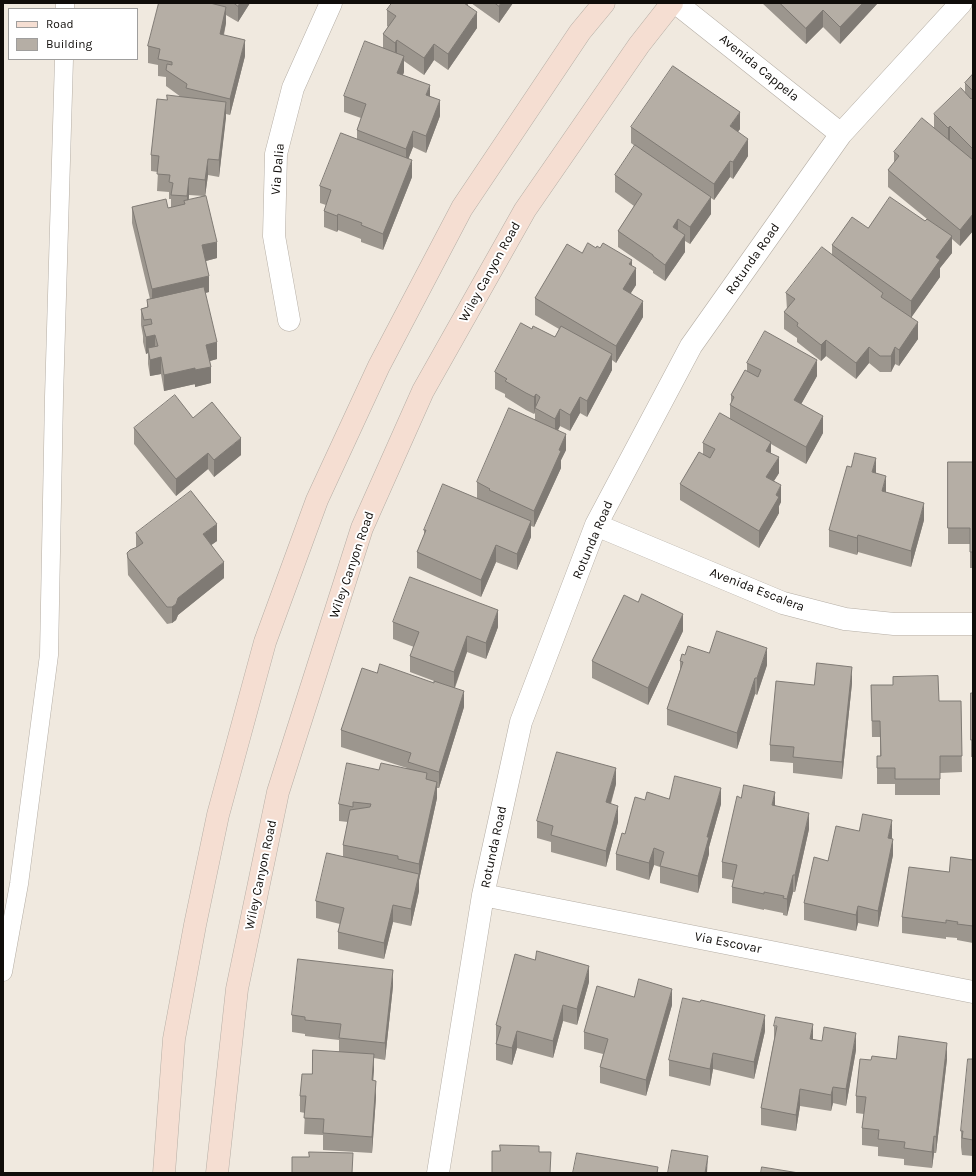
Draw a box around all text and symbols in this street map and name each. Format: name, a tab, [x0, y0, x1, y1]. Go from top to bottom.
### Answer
legend	[8, 8, 138, 60]
text: Road	[46, 17, 74, 31]
street label: Avenida Cappela	[716, 31, 802, 105]
text: Building	[46, 37, 92, 51]
street label: Via Dalia	[268, 143, 288, 195]
street label: Wiley Canyon Road	[456, 219, 524, 325]
street label: Rotunda Road	[723, 220, 783, 298]
street label: Rotunda Road	[569, 499, 617, 581]
street label: Wiley Canyon Road	[326, 510, 378, 620]
street label: Avenida Escalera	[707, 565, 807, 615]
street label: Rotunda Road	[478, 805, 510, 889]
street label: Wiley Canyon Road	[242, 819, 280, 931]
street label: Via Escovar	[693, 929, 763, 957]

